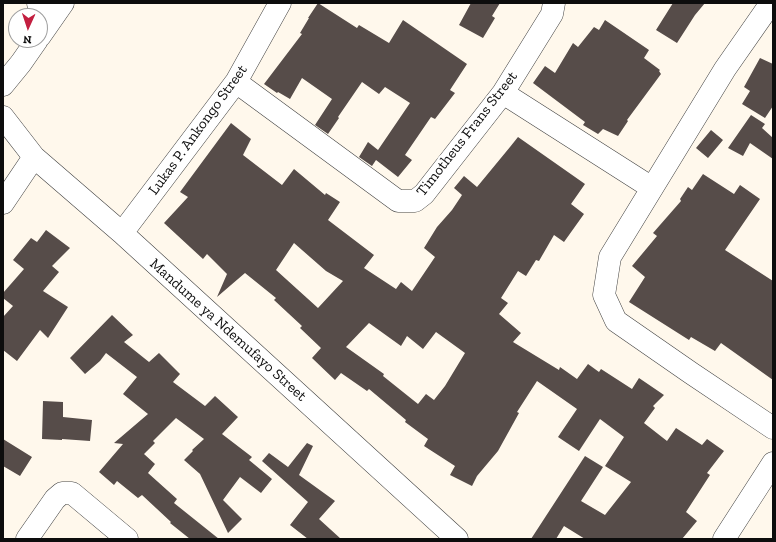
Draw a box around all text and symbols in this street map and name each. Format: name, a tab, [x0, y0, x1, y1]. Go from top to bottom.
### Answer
north arrow	[8, 8, 48, 48]
text: N	[23, 33, 32, 46]
street label: Lukas P. Ankongo Street	[145, 61, 251, 199]
street label: Timotheus Frans Street	[413, 68, 521, 200]
street label: Mandume ya Ndemufayo Street	[146, 255, 310, 405]

